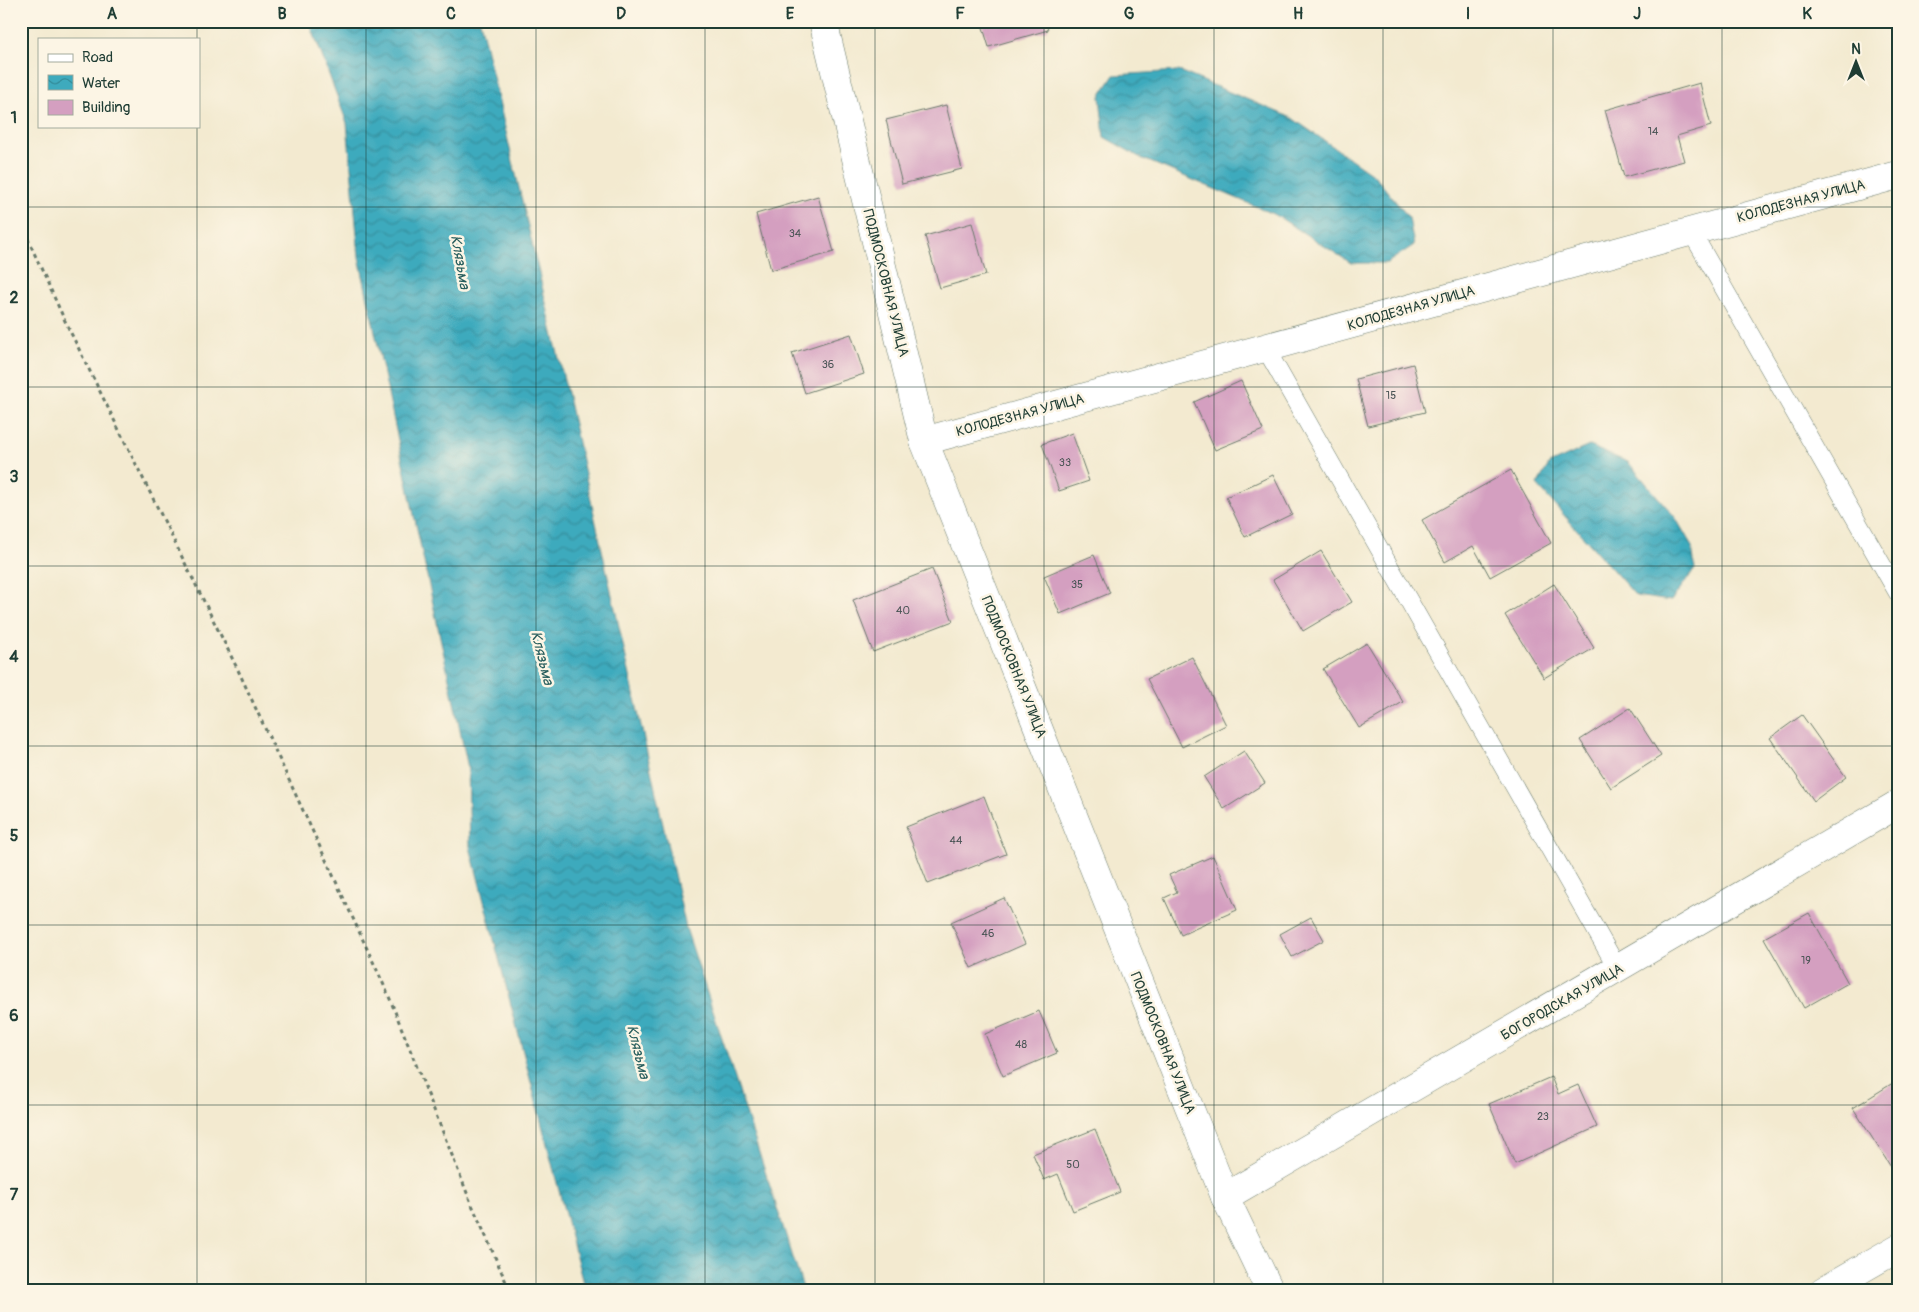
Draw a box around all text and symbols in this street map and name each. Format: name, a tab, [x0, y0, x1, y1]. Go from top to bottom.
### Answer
text: A	[107, 4, 118, 24]
text: B	[277, 4, 287, 24]
text: C	[446, 4, 456, 24]
text: D	[616, 4, 626, 24]
text: E	[786, 4, 795, 24]
text: F	[955, 4, 965, 24]
text: G	[1124, 4, 1135, 24]
text: H	[1293, 4, 1303, 24]
text: I	[1466, 4, 1470, 24]
text: J	[1633, 4, 1641, 24]
text: K	[1802, 4, 1812, 24]
legend	[38, 38, 200, 128]
north arrow	[1832, 38, 1882, 88]
text: N	[1851, 41, 1861, 58]
text: Road	[82, 48, 113, 67]
text: Water	[82, 74, 121, 93]
text: Building	[82, 98, 130, 117]
text: 1	[11, 108, 17, 128]
house number: 14	[1648, 125, 1659, 138]
street label: КОЛОДЕЗНАЯ УЛИЦА	[1735, 176, 1867, 226]
street label: ПОДМОСКОВНАЯ УЛИЦА	[859, 207, 913, 359]
house number: 34	[789, 227, 802, 240]
water label: Клязьма	[446, 233, 474, 292]
street label: КОЛОДЕЗНАЯ УЛИЦА	[1345, 282, 1477, 334]
text: 2	[10, 288, 19, 308]
house number: 36	[822, 358, 834, 371]
house number: 15	[1386, 389, 1396, 402]
street label: КОЛОДЕЗНАЯ УЛИЦА	[954, 390, 1086, 440]
house number: 33	[1059, 456, 1071, 469]
text: 3	[10, 467, 19, 487]
house number: 35	[1071, 578, 1083, 591]
street label: ПОДМОСКОВНАЯ УЛИЦА	[978, 594, 1050, 740]
house number: 40	[896, 604, 910, 617]
water label: Клязьма	[526, 629, 558, 688]
text: 4	[9, 647, 19, 667]
text: 5	[10, 826, 19, 846]
house number: 44	[950, 834, 963, 847]
house number: 46	[982, 927, 994, 940]
house number: 19	[1801, 954, 1811, 967]
street label: БОГОРОДСКАЯ УЛИЦА	[1498, 960, 1626, 1044]
street label: ПОДМОСКОВНАЯ УЛИЦА	[1127, 970, 1199, 1116]
text: 6	[9, 1006, 19, 1026]
water label: Клязьма	[622, 1023, 654, 1082]
house number: 48	[1015, 1038, 1027, 1051]
house number: 23	[1537, 1110, 1549, 1123]
house number: 50	[1066, 1158, 1080, 1171]
text: 7	[10, 1185, 19, 1205]

